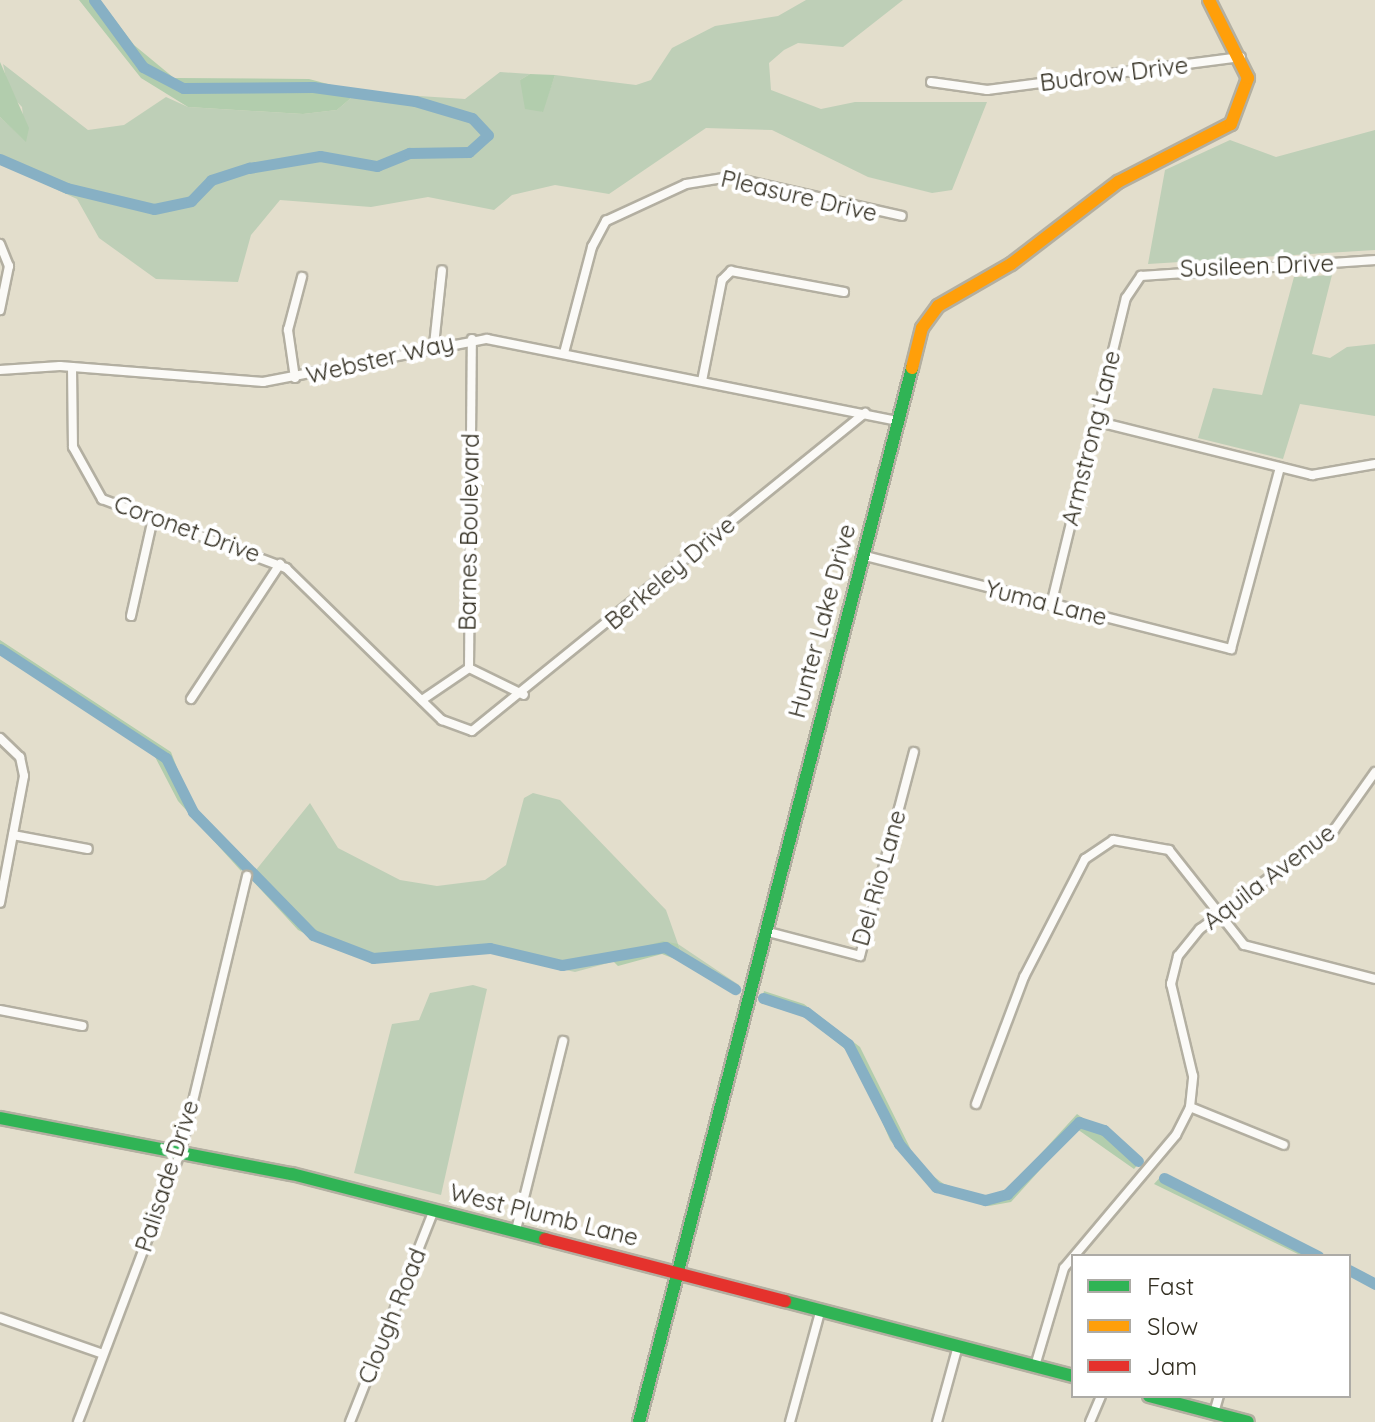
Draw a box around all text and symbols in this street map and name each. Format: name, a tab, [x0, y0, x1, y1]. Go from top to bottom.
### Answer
street label: Budrow Drive	[1038, 51, 1190, 97]
street label: Pleasure Drive	[718, 164, 880, 228]
street label: Susileen Drive	[1179, 249, 1335, 283]
street label: Webster Way	[303, 328, 457, 390]
street label: Armstrong Lane	[1055, 347, 1127, 529]
street label: Barnes Boulevard	[453, 433, 485, 631]
street label: Coronet Drive	[110, 489, 264, 569]
street label: Berkeley Drive	[599, 510, 741, 636]
street label: Hunter Lake Drive	[782, 521, 862, 721]
street label: Yuma Lane	[982, 574, 1110, 632]
street label: Del Rio Lane	[846, 807, 912, 949]
street label: Aquila Avenue	[1197, 818, 1341, 936]
street label: Palisade Drive	[129, 1097, 205, 1255]
street label: West Plumb Lane	[447, 1178, 641, 1252]
street label: Clough Road	[352, 1244, 432, 1388]
legend	[1071, 1254, 1351, 1398]
text: Fast	[1147, 1271, 1194, 1301]
text: Slow	[1147, 1311, 1198, 1341]
text: Jam	[1147, 1351, 1197, 1381]

